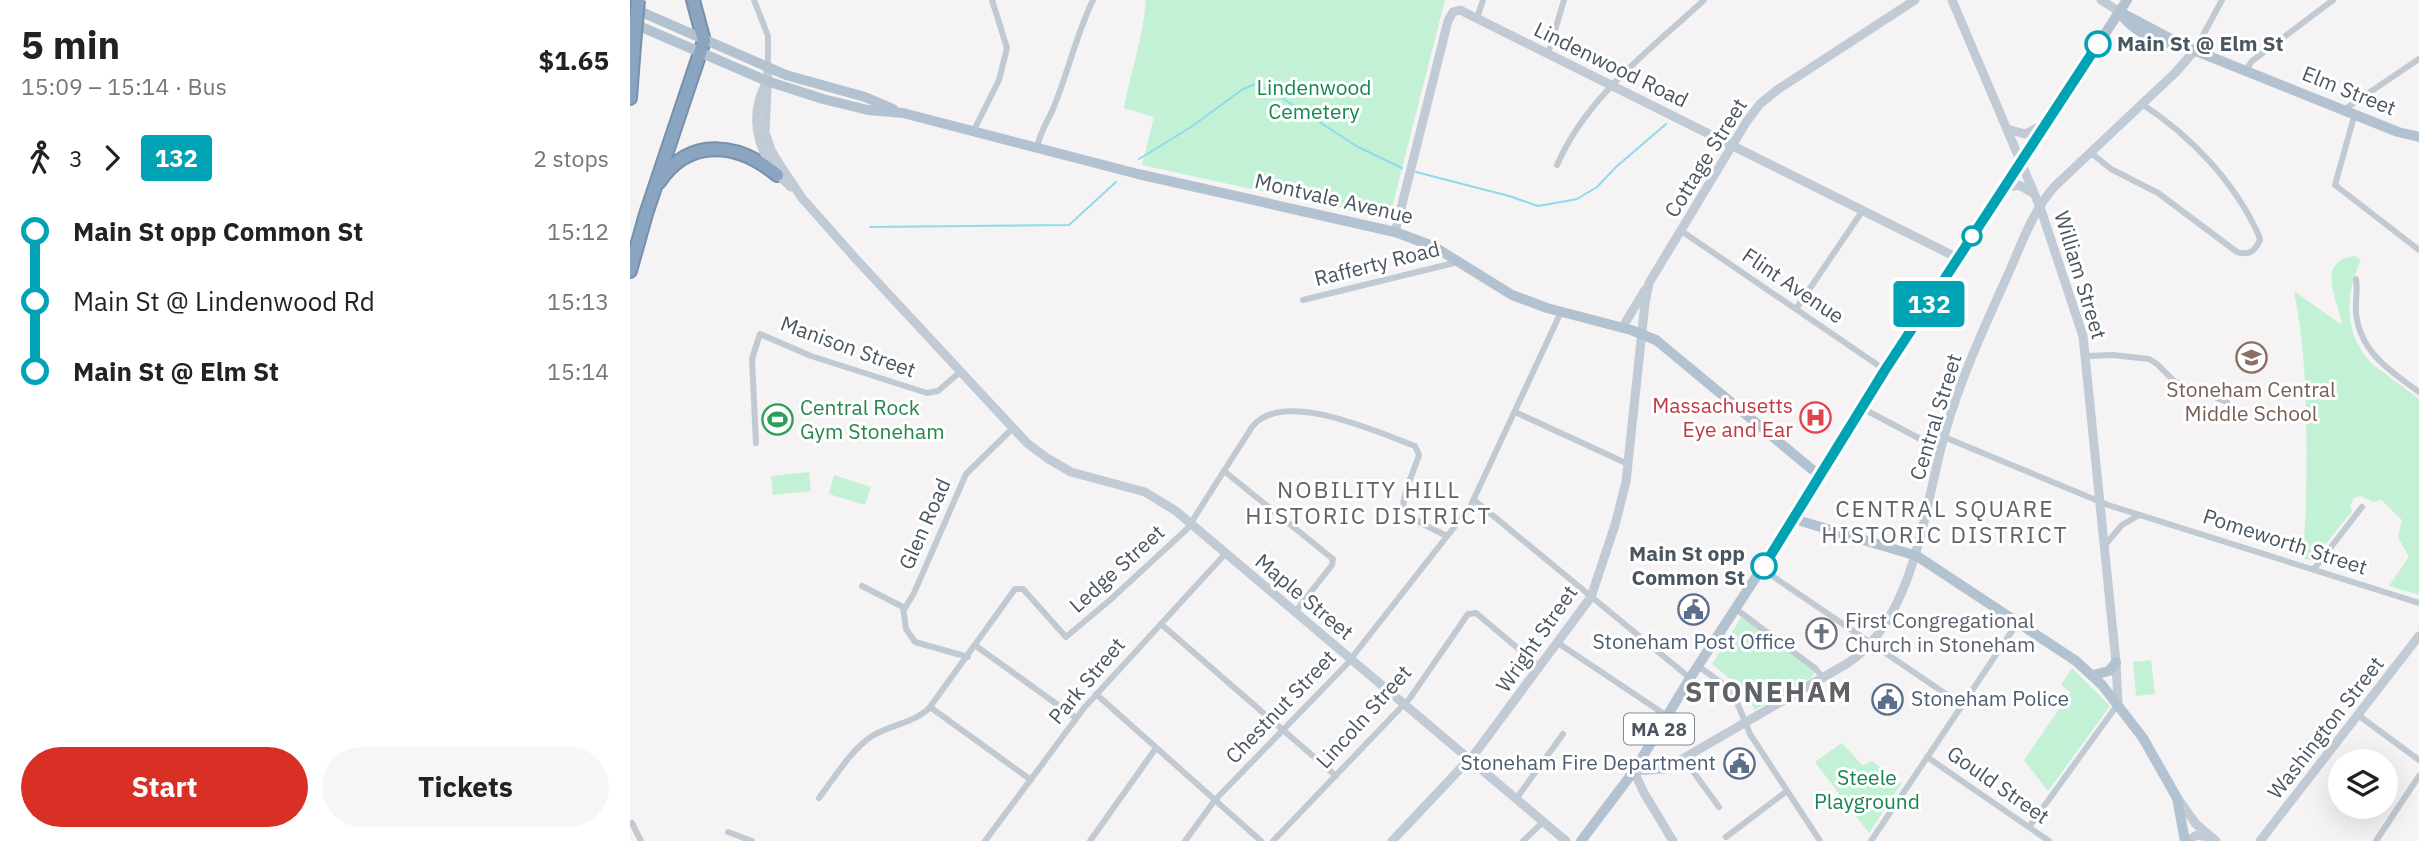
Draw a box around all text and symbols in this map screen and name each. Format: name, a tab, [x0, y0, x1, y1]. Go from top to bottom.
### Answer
street label: Lindenwood Road	[1530, 15, 1693, 114]
text: 5 min	[21, 20, 120, 69]
place label: Main St @ Elm St	[2117, 29, 2283, 57]
marker: Main St @ Elm St	[2085, 31, 2111, 57]
text: $1.65	[539, 43, 609, 77]
street label: Elm Street	[2298, 59, 2400, 122]
text: 15:09 – 15:14 · Bus	[21, 71, 227, 101]
park label: Lindenwood Cemetery	[1257, 73, 1371, 125]
street label: Cottage Street	[1657, 93, 1753, 222]
icon: walk	[21, 139, 59, 177]
icon: forward	[93, 139, 131, 177]
text: 132	[155, 142, 198, 174]
text: 3	[69, 143, 83, 173]
text: 2 stops	[533, 143, 609, 173]
street label: Montvale Avenue	[1252, 166, 1416, 230]
street label: William Street	[2048, 207, 2114, 342]
text: Main St opp Common St	[73, 214, 363, 248]
text: 15:12	[547, 216, 609, 246]
unlabelled marker	[1962, 226, 1982, 246]
street label: Rafferty Road	[1311, 234, 1442, 292]
street label: Flint Avenue	[1737, 241, 1850, 330]
line badge: 132	[1889, 281, 1969, 327]
text: Main St @ Lindenwood Rd	[73, 284, 375, 318]
text: 15:13	[547, 286, 609, 316]
text: 132	[1907, 288, 1951, 320]
street label: Manison Street	[777, 309, 920, 383]
school or university icon: Stoneham Central Middle School	[2234, 341, 2268, 375]
street label: Central Street	[1903, 350, 1968, 483]
text: Main St @ Elm St	[73, 354, 279, 388]
text: 15:14	[547, 356, 609, 386]
place label: Stoneham Central Middle School	[2166, 375, 2336, 427]
place label: Massachusetts Eye and Ear	[1652, 391, 1793, 443]
place label: Central Rock Gym Stoneham	[800, 393, 945, 445]
hospital icon: Massachusetts Eye and Ear	[1799, 401, 1833, 435]
sports icon: Central Rock Gym Stoneham	[760, 403, 794, 437]
street label: Glen Road	[892, 474, 957, 574]
district label: NOBILITY HILL HISTORIC DISTRICT	[1245, 474, 1493, 530]
district label: CENTRAL SQUARE HISTORIC DISTRICT	[1821, 493, 2069, 549]
street label: Pomeworth Street	[2200, 501, 2371, 581]
street label: Ledge Street	[1063, 518, 1170, 619]
place label: Main St opp Common St	[1629, 539, 1745, 591]
street label: Maple Street	[1250, 547, 1360, 646]
marker: Main St opp Common St	[1751, 553, 1777, 579]
street label: Wright Street	[1489, 579, 1583, 697]
public building icon: Stoneham Post Office	[1677, 593, 1711, 627]
place label: First Congregational Church in Stoneham	[1845, 606, 2035, 658]
church icon: First Congregational Church in Stoneham	[1805, 616, 1839, 650]
place label: Stoneham Post Office	[1592, 627, 1796, 655]
street label: Park Street	[1042, 631, 1131, 730]
street label: Chestnut Street	[1219, 643, 1342, 769]
street label: Washington Street	[2261, 650, 2390, 804]
street label: Lincoln Street	[1309, 659, 1417, 774]
district label: STONEHAM	[1685, 673, 1853, 710]
public building icon: Stoneham Police	[1871, 682, 1905, 716]
place label: Stoneham Police	[1911, 684, 2069, 712]
road number: MA 28	[1624, 714, 1694, 744]
street label: Gould Street	[1942, 739, 2055, 830]
public building icon: Stoneham Fire Department	[1722, 746, 1756, 780]
button: Start	[21, 747, 308, 827]
button: Tickets	[322, 747, 609, 827]
place label: Stoneham Fire Department	[1460, 748, 1716, 776]
map controls	[2328, 749, 2398, 819]
button: layers	[2328, 749, 2398, 819]
park label: Steele Playground	[1814, 763, 1920, 815]

